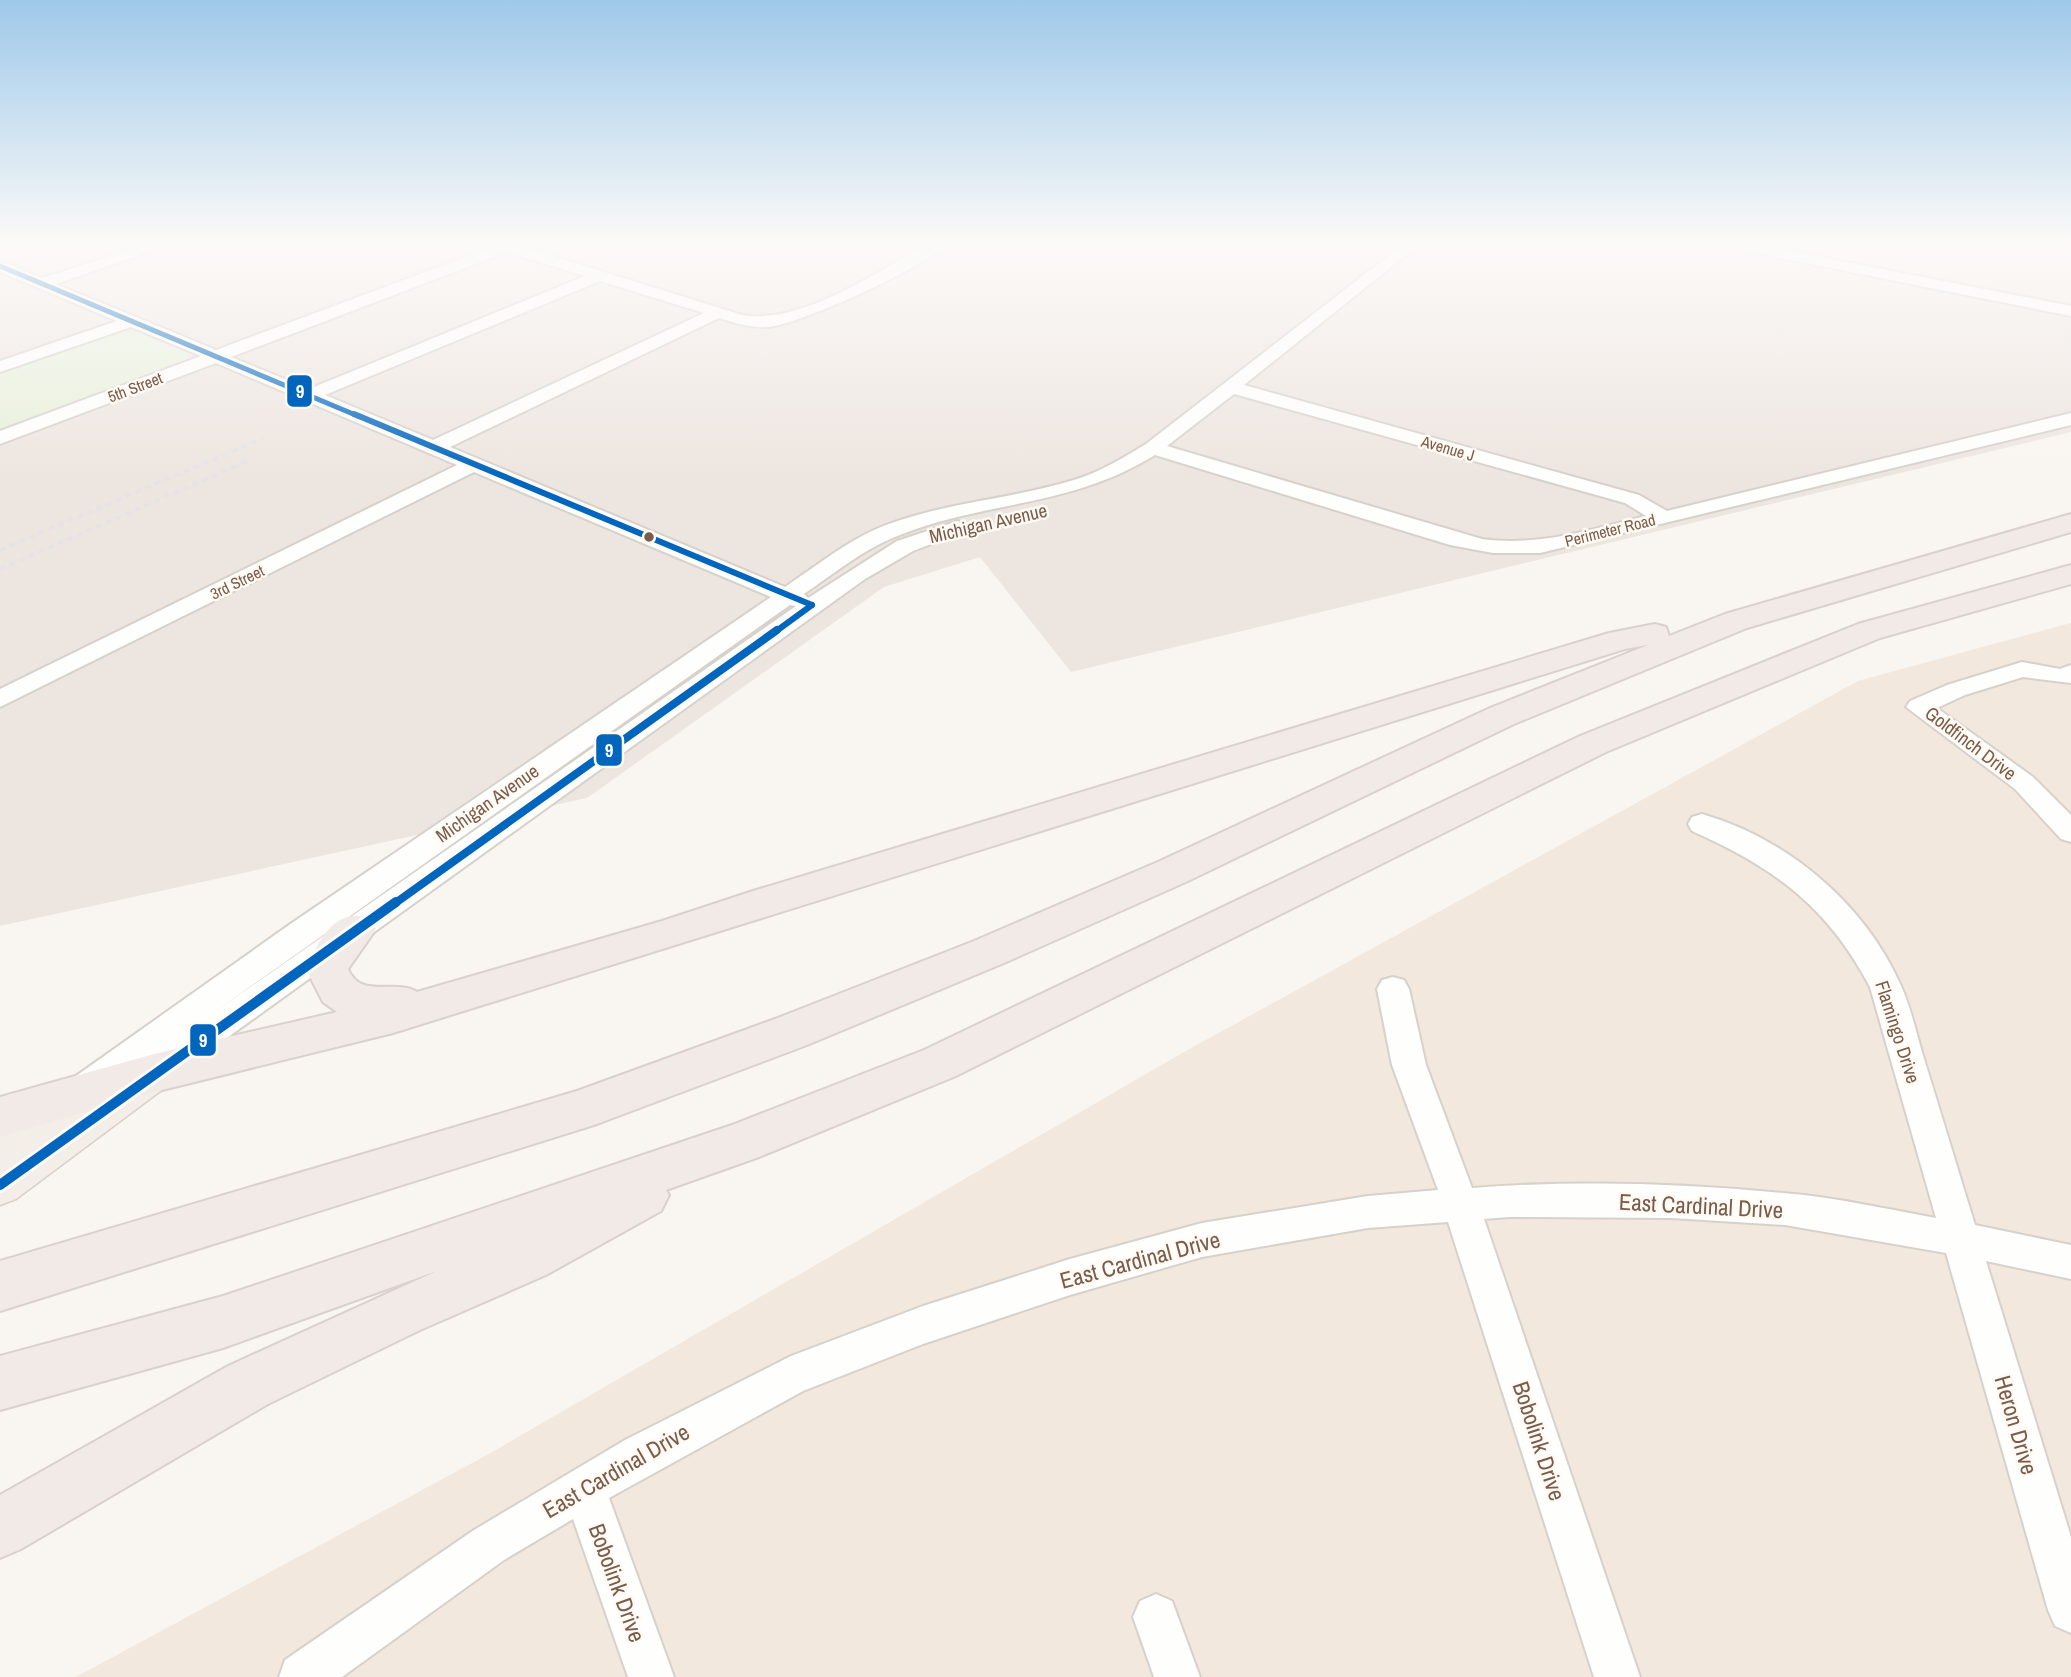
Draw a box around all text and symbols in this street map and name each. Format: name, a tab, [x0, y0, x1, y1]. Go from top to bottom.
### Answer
street label: 5th Street	[104, 366, 166, 407]
line badge: 9	[286, 374, 313, 408]
text: 9	[296, 378, 305, 404]
street label: Avenue J	[1418, 430, 1477, 466]
street label: Michigan Avenue	[927, 497, 1049, 549]
street label: Perimeter Road	[1562, 508, 1658, 552]
unlabelled marker	[642, 530, 656, 544]
street label: 3rd Street	[206, 559, 268, 605]
street label: Goldfinch Drive	[1920, 700, 2022, 786]
line badge: 9	[595, 733, 623, 767]
text: 9	[605, 737, 614, 763]
street label: Michigan Avenue	[430, 758, 544, 848]
street label: Flamingo Drive	[1869, 977, 1927, 1087]
line badge: 9	[189, 1023, 217, 1057]
text: 9	[199, 1027, 208, 1053]
street label: East Cardinal Drive	[1618, 1186, 1784, 1225]
street label: East Cardinal Drive	[1056, 1223, 1223, 1296]
street label: Heron Drive	[1988, 1372, 2045, 1478]
street label: Bobolink Drive	[1506, 1377, 1573, 1504]
street label: East Cardinal Drive	[537, 1416, 695, 1525]
street label: Bobolink Drive	[582, 1519, 653, 1646]

